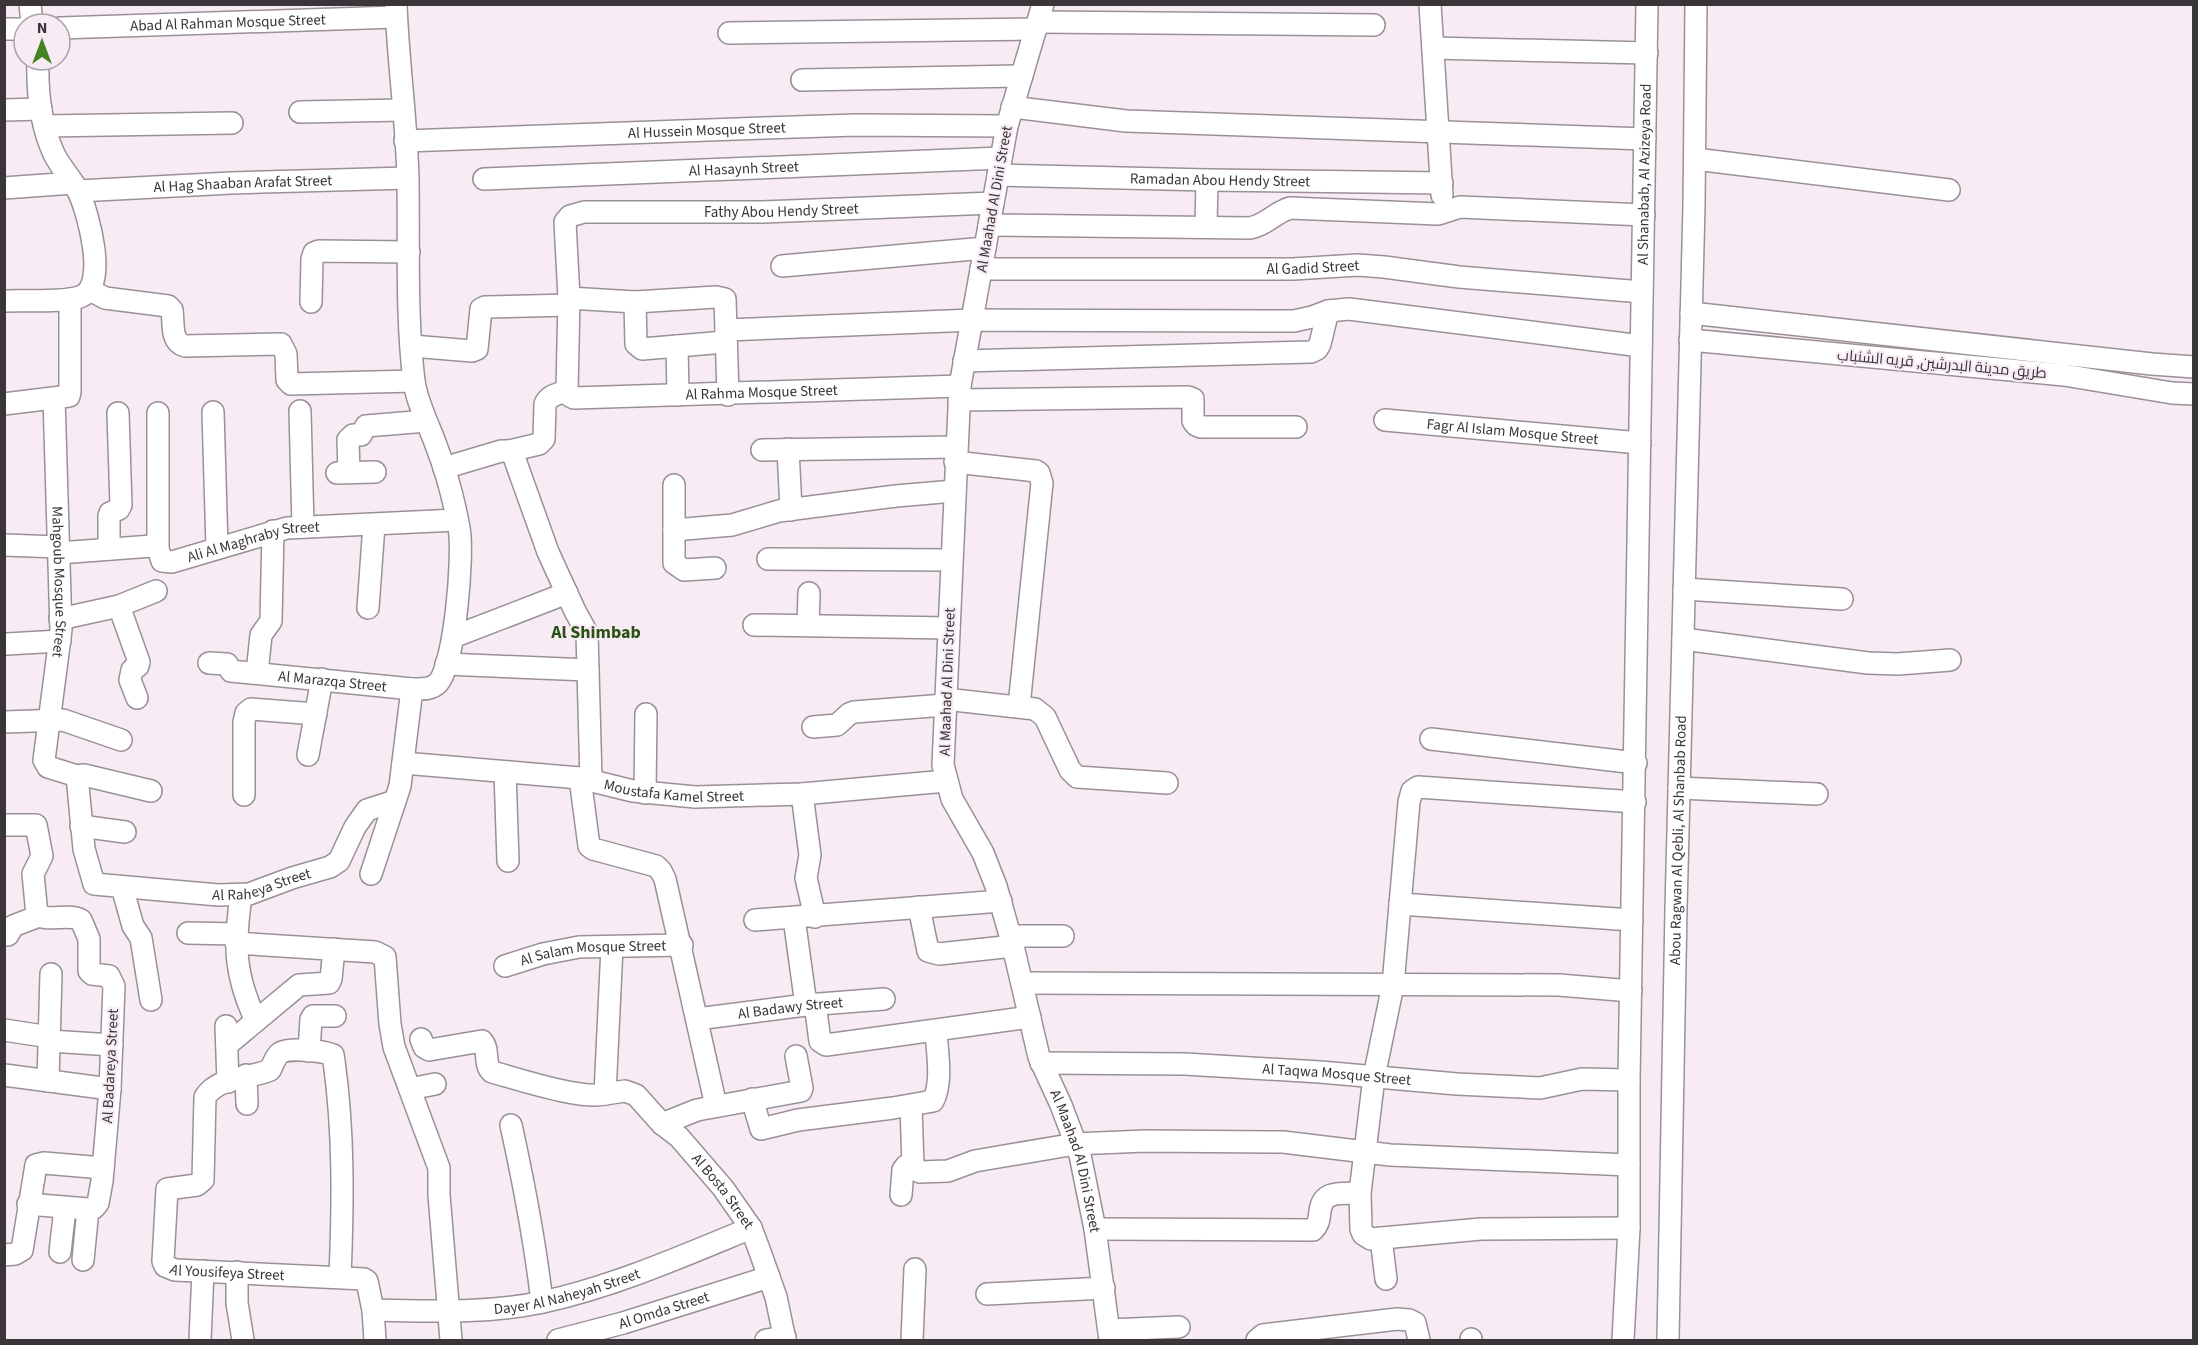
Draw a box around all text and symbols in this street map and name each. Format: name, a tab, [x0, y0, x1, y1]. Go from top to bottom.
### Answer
street label: Abad Al Rahman Mosque Street	[130, 9, 326, 37]
north arrow	[12, 12, 72, 72]
text: N	[37, 17, 47, 39]
street label: Al Shanabab, Al Azizeya Road	[1633, 83, 1657, 265]
street label: Al Hussein Mosque Street	[628, 117, 786, 144]
street label: Al Maahad Al Dini Street	[971, 124, 1018, 274]
street label: Al Hasaynh Street	[688, 156, 799, 182]
street label: Ramadan Abou Hendy Street	[1130, 168, 1310, 192]
street label: Al Hag Shaaban Arafat Street	[153, 170, 332, 198]
street label: Fathy Abou Hendy Street	[704, 198, 859, 223]
street label: Al Gadid Street	[1267, 255, 1360, 280]
street label: طريق مدينة البدرشين, قريه الشنباب	[1836, 345, 2048, 384]
street label: Al Rahma Mosque Street	[685, 380, 838, 406]
street label: Fagr Al Islam Mosque Street	[1426, 414, 1599, 450]
street label: Mahgoub Mosque Street	[46, 506, 71, 659]
street label: Ali Al Maghraby Street	[185, 516, 320, 568]
street label: Al Maahad Al Dini Street	[934, 607, 961, 757]
district label: Al Shimbab	[550, 620, 641, 645]
street label: Al Marazqa Street	[277, 666, 387, 697]
street label: Abou Ragwan Al Qebli, Al Shanbab Road	[1665, 715, 1692, 965]
street label: Moustafa Kamel Street	[602, 774, 744, 808]
street label: Al Raheya Street	[211, 863, 313, 906]
street label: Al Salam Mosque Street	[518, 935, 666, 972]
street label: Al Badawy Street	[737, 992, 844, 1025]
street label: Al Badareya Street	[97, 1008, 124, 1124]
street label: Al Taqwa Mosque Street	[1262, 1059, 1412, 1091]
street label: Al Maahad Al Dini Street	[1044, 1086, 1105, 1234]
street label: Al Bosta Street	[687, 1149, 759, 1233]
street label: Al Yousifeya Street	[166, 1259, 285, 1286]
street label: Dayer Al Naheyah Street	[493, 1264, 643, 1320]
street label: Al Omda Street	[616, 1286, 712, 1335]

